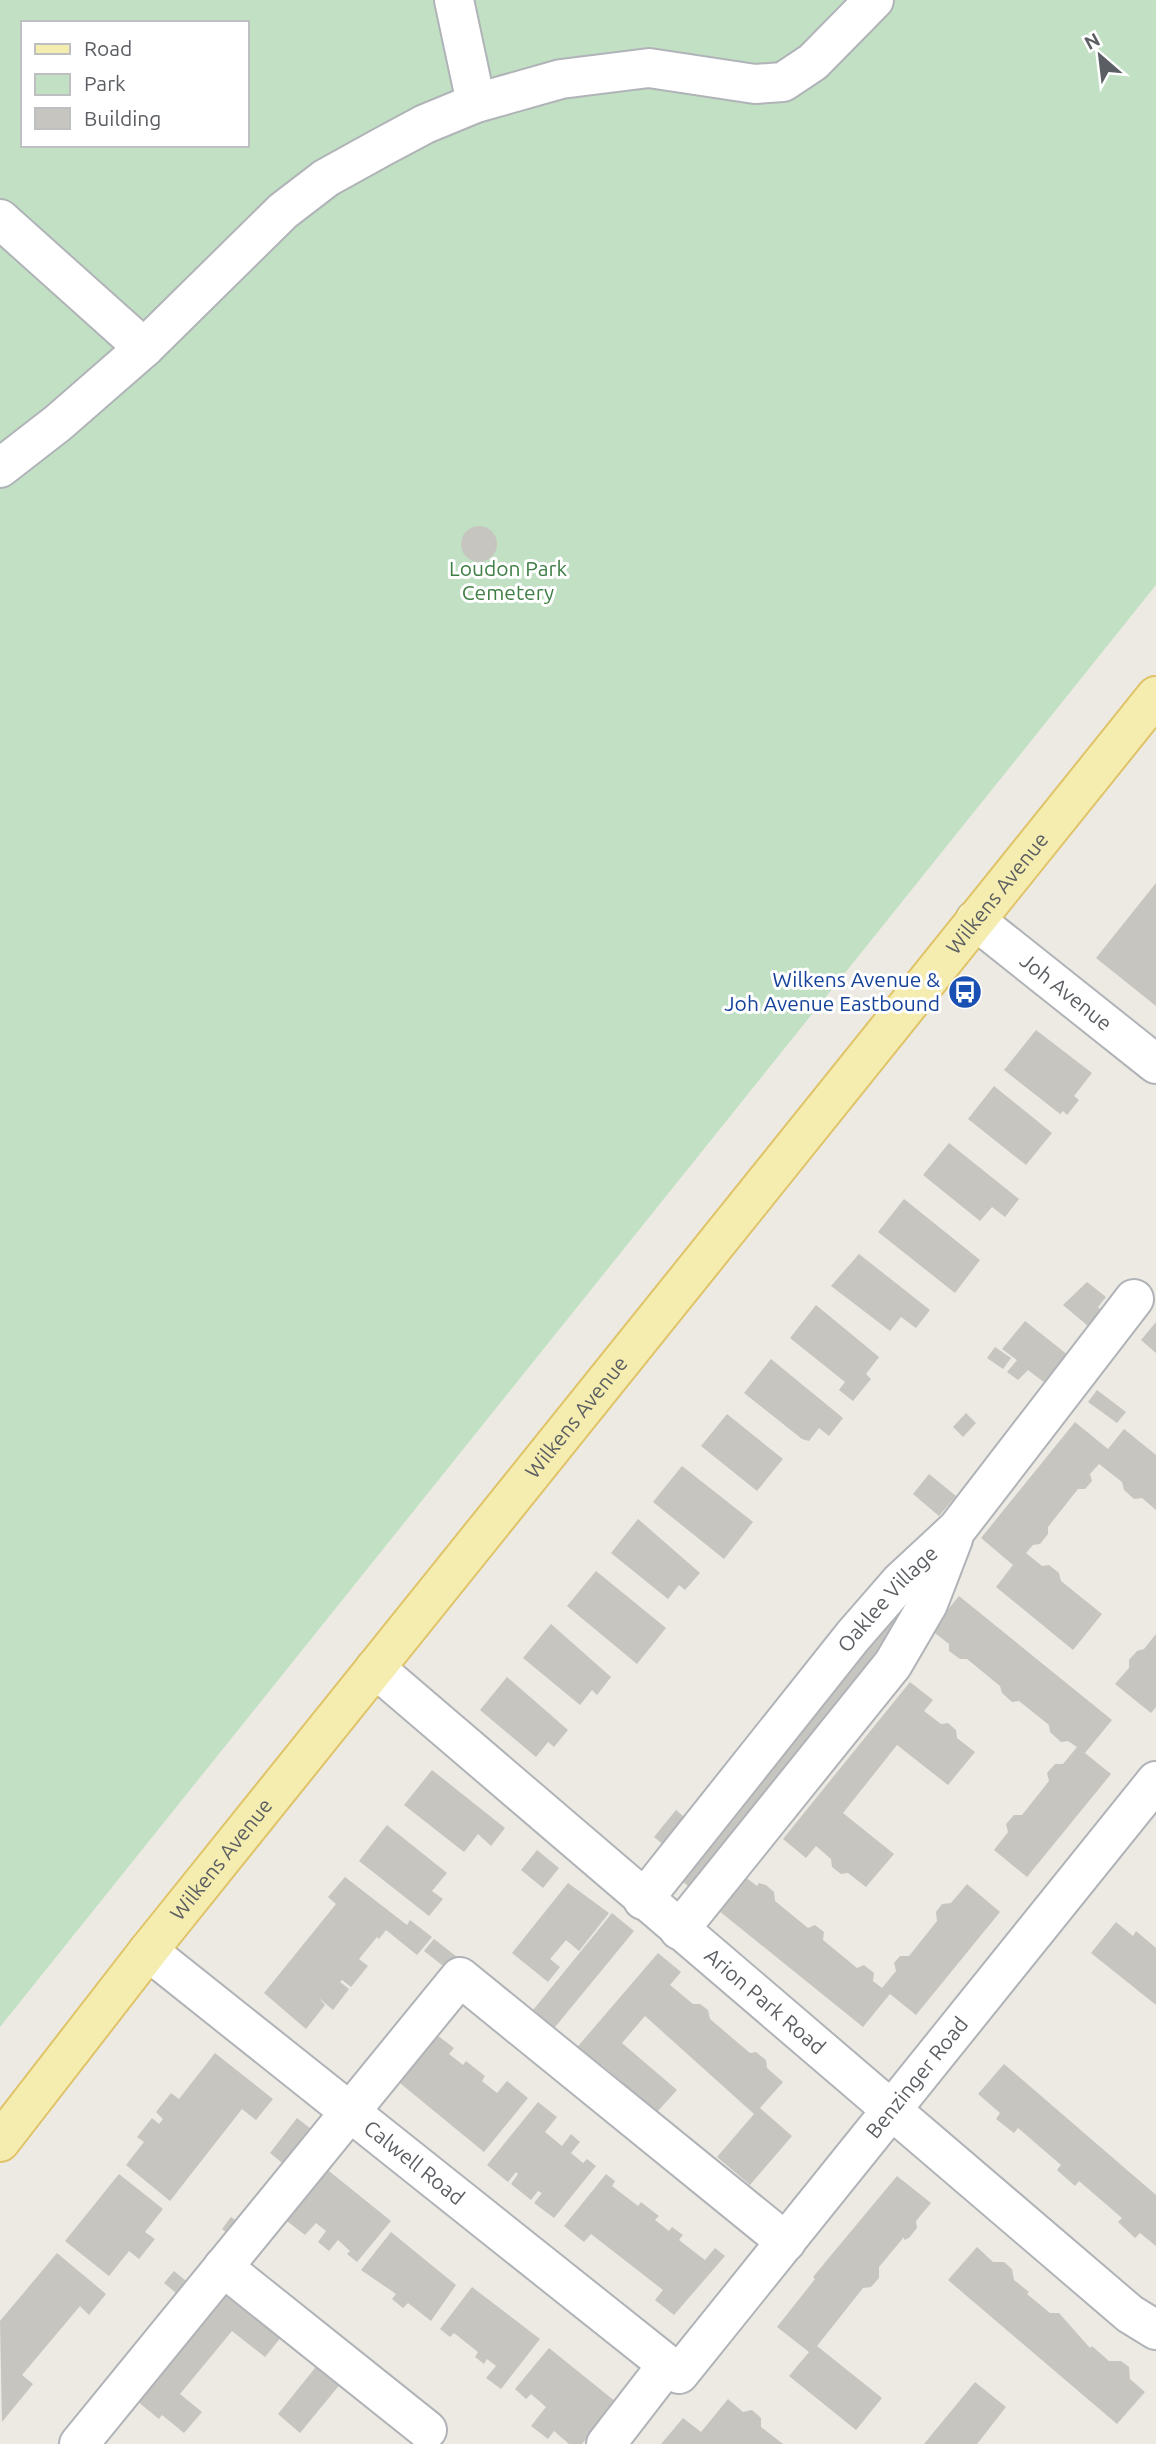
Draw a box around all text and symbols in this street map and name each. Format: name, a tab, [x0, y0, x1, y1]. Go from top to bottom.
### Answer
legend	[21, 21, 248, 147]
north arrow	[1065, 21, 1135, 91]
text: N	[1081, 28, 1103, 54]
text: Road	[84, 36, 132, 60]
text: Park	[84, 71, 126, 95]
text: Building	[84, 106, 161, 130]
park label: Loudon Park Cemetery	[449, 556, 567, 604]
street label: Wilkens Avenue	[941, 827, 1053, 958]
street label: Joh Avenue	[1016, 948, 1117, 1035]
place label: Wilkens Avenue & Joh Avenue Eastbound	[724, 967, 940, 1015]
bus stop icon: Wilkens Avenue & Joh Avenue Eastbound	[946, 973, 984, 1011]
street label: Wilkens Avenue	[520, 1351, 632, 1482]
street label: Oaklee Village	[832, 1540, 942, 1656]
street label: Wilkens Avenue	[165, 1793, 277, 1924]
street label: Arion Park Road	[700, 1943, 831, 2059]
street label: Benzinger Road	[861, 2012, 972, 2143]
street label: Calwell Road	[360, 2115, 469, 2209]

